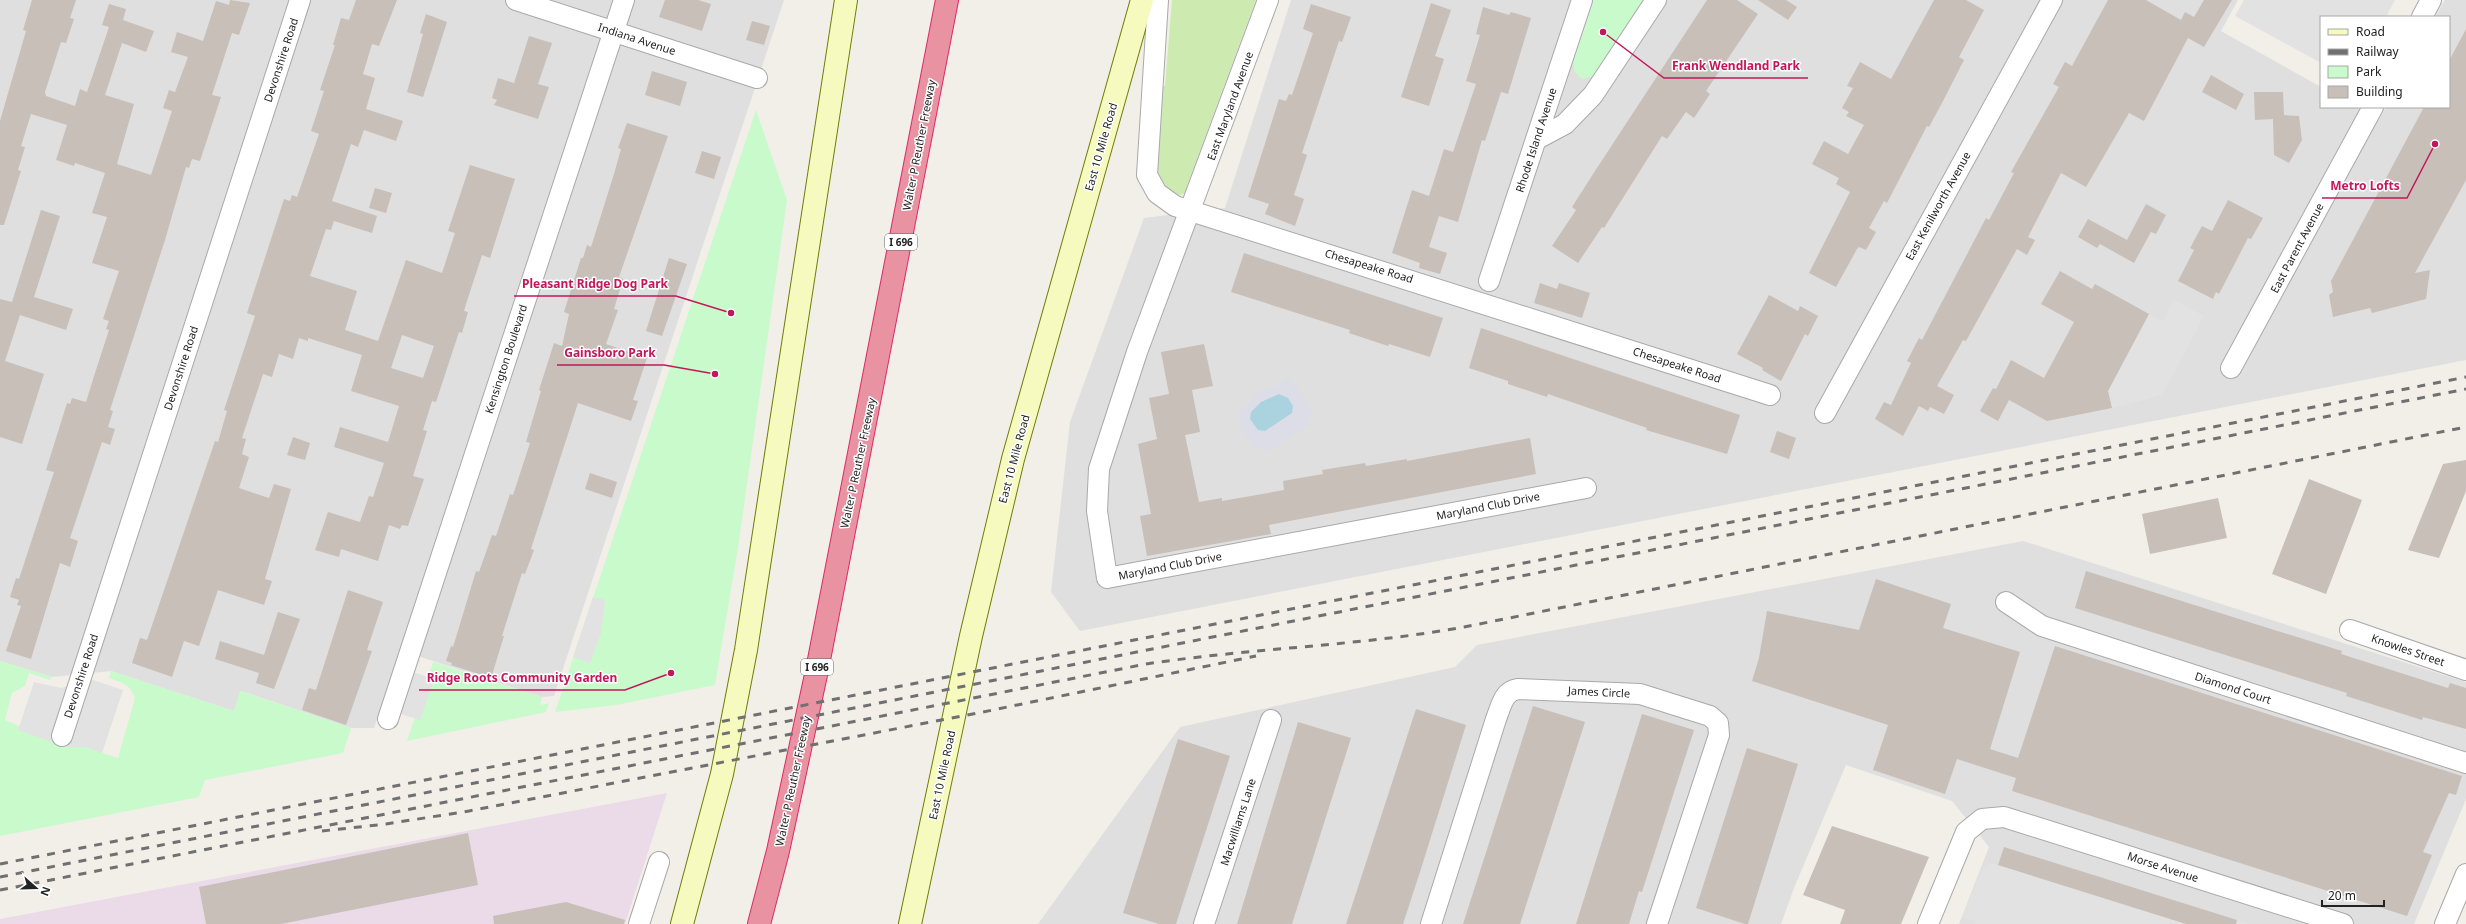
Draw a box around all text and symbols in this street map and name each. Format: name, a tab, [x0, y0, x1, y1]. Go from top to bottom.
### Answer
street label: Devonshire Road	[260, 16, 301, 104]
legend	[2320, 16, 2450, 108]
street label: Indiana Avenue	[596, 19, 678, 58]
text: Road	[2356, 23, 2385, 40]
text: Railway	[2356, 43, 2400, 60]
street label: East Maryland Avenue	[1203, 49, 1256, 162]
callout: Frank Wendland Park	[1664, 54, 1808, 78]
text: Frank Wendland Park	[1672, 57, 1800, 74]
text: Park	[2356, 63, 2382, 80]
street label: Walter P Reuther Freeway	[898, 78, 939, 212]
text: Building	[2356, 83, 2403, 100]
street label: Rhode Island Avenue	[1512, 86, 1560, 194]
street label: East 10 Mile Road	[1081, 101, 1120, 193]
street label: East Kenilworth Avenue	[1901, 149, 1974, 263]
callout: Metro Lofts	[2322, 174, 2407, 198]
text: Metro Lofts	[2330, 177, 2400, 194]
street label: East Parent Avenue	[2266, 200, 2327, 295]
road number: I 696	[885, 234, 917, 250]
street label: Chesapeake Road	[1323, 245, 1415, 286]
callout: Pleasant Ridge Dog Park	[514, 272, 676, 296]
text: Pleasant Ridge Dog Park	[522, 275, 669, 292]
street label: Kensington Boulevard	[481, 302, 530, 415]
street label: Devonshire Road	[160, 324, 201, 412]
callout: Gainsboro Park	[557, 341, 664, 365]
street label: Chesapeake Road	[1631, 343, 1723, 386]
text: Gainsboro Park	[564, 344, 656, 361]
street label: Walter P Reuther Freeway	[836, 396, 879, 529]
street label: East 10 Mile Road	[994, 413, 1033, 505]
street label: Maryland Club Drive	[1435, 488, 1541, 523]
street label: Maryland Club Drive	[1117, 548, 1223, 583]
street label: Knowles Street	[2370, 630, 2447, 669]
street label: Devonshire Road	[60, 632, 101, 720]
road number: I 696	[801, 659, 833, 675]
callout: Ridge Roots Community Garden	[419, 666, 625, 690]
street label: Diamond Court	[2193, 668, 2273, 707]
text: Ridge Roots Community Garden	[427, 669, 617, 686]
street label: James Circle	[1567, 682, 1630, 701]
street label: Walter P Reuther Freeway	[771, 714, 814, 847]
street label: East 10 Mile Road	[925, 729, 958, 821]
street label: Macwilliams Lane	[1216, 776, 1259, 867]
street label: Morse Avenue	[2126, 848, 2201, 885]
north arrow	[16, 868, 56, 908]
scale bar	[2322, 882, 2384, 908]
text: N	[37, 885, 54, 898]
text: 20 m	[2328, 887, 2356, 904]

